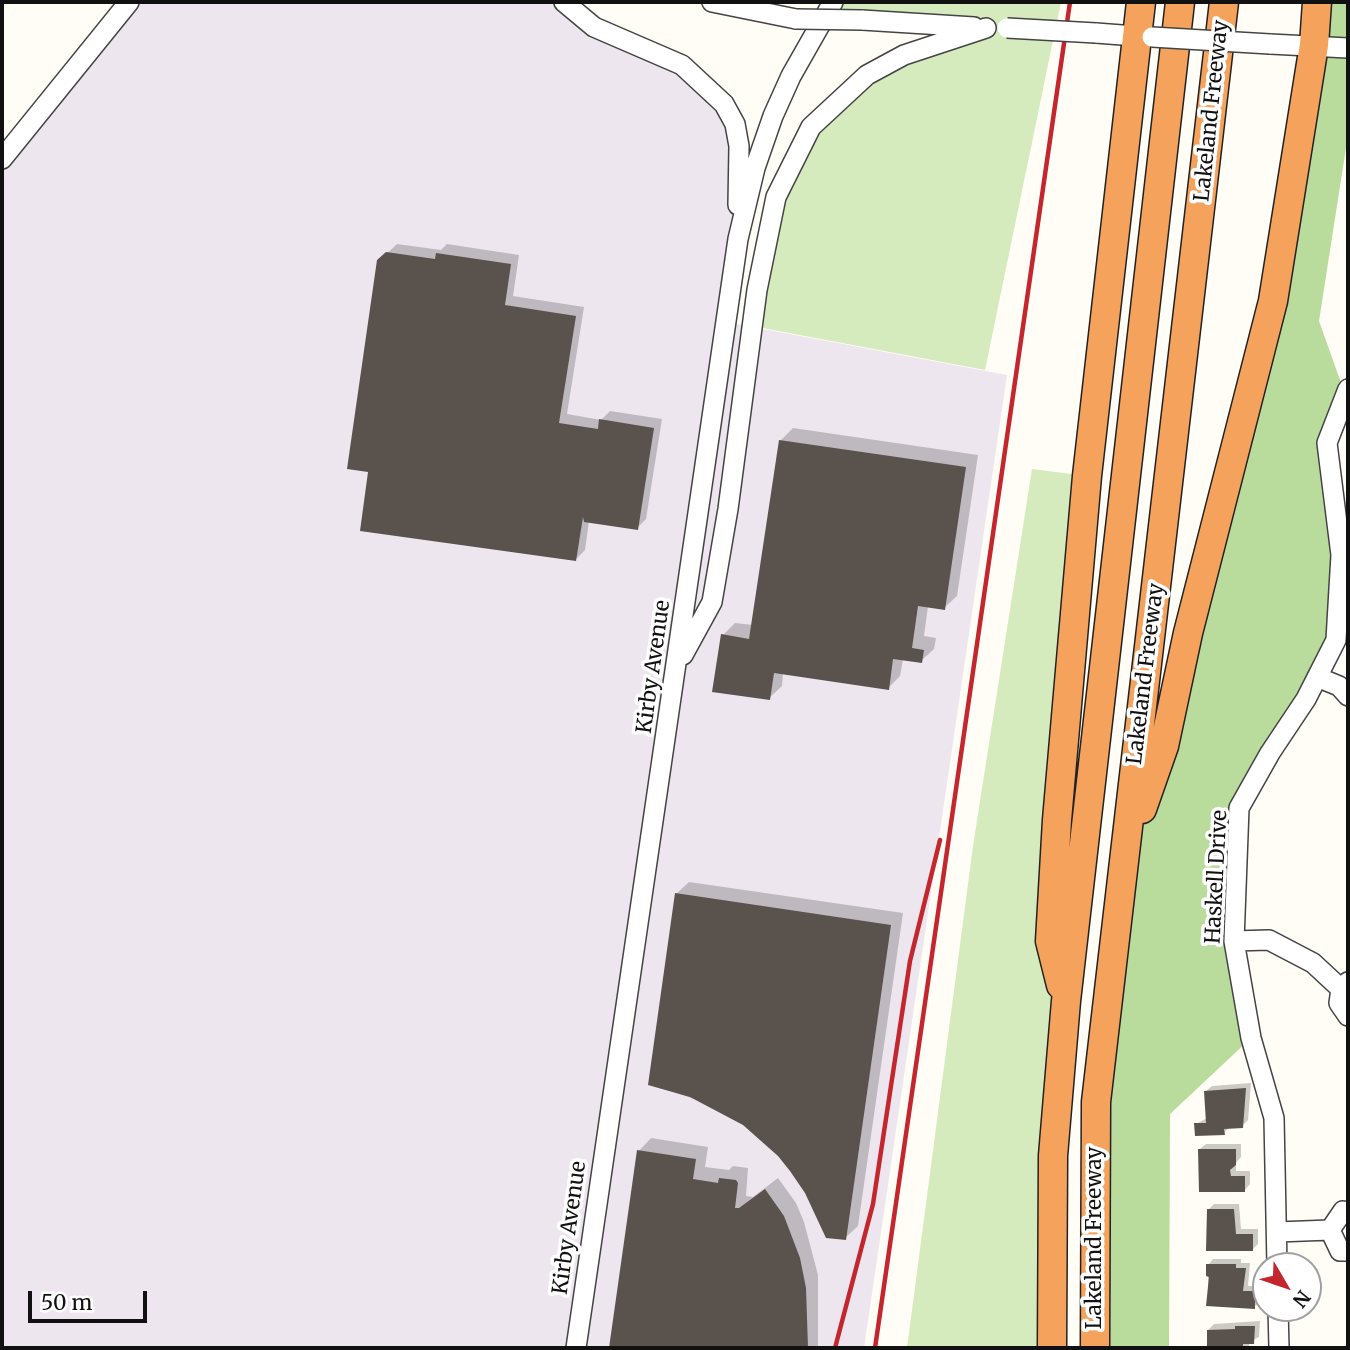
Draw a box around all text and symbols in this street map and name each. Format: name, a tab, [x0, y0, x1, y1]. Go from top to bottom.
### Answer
street label: Lakeland Freeway	[1190, 19, 1234, 203]
street label: Lakeland Freeway	[1122, 582, 1170, 766]
street label: Kirby Avenue	[632, 599, 676, 735]
street label: Haskell Drive	[1201, 809, 1233, 945]
street label: Lakeland Freeway	[1082, 1147, 1108, 1329]
street label: Kirby Avenue	[548, 1160, 592, 1296]
north arrow	[1252, 1252, 1322, 1322]
scale bar	[32, 1276, 150, 1320]
text: N	[1288, 1286, 1316, 1312]
text: 50 m	[41, 1289, 92, 1316]

